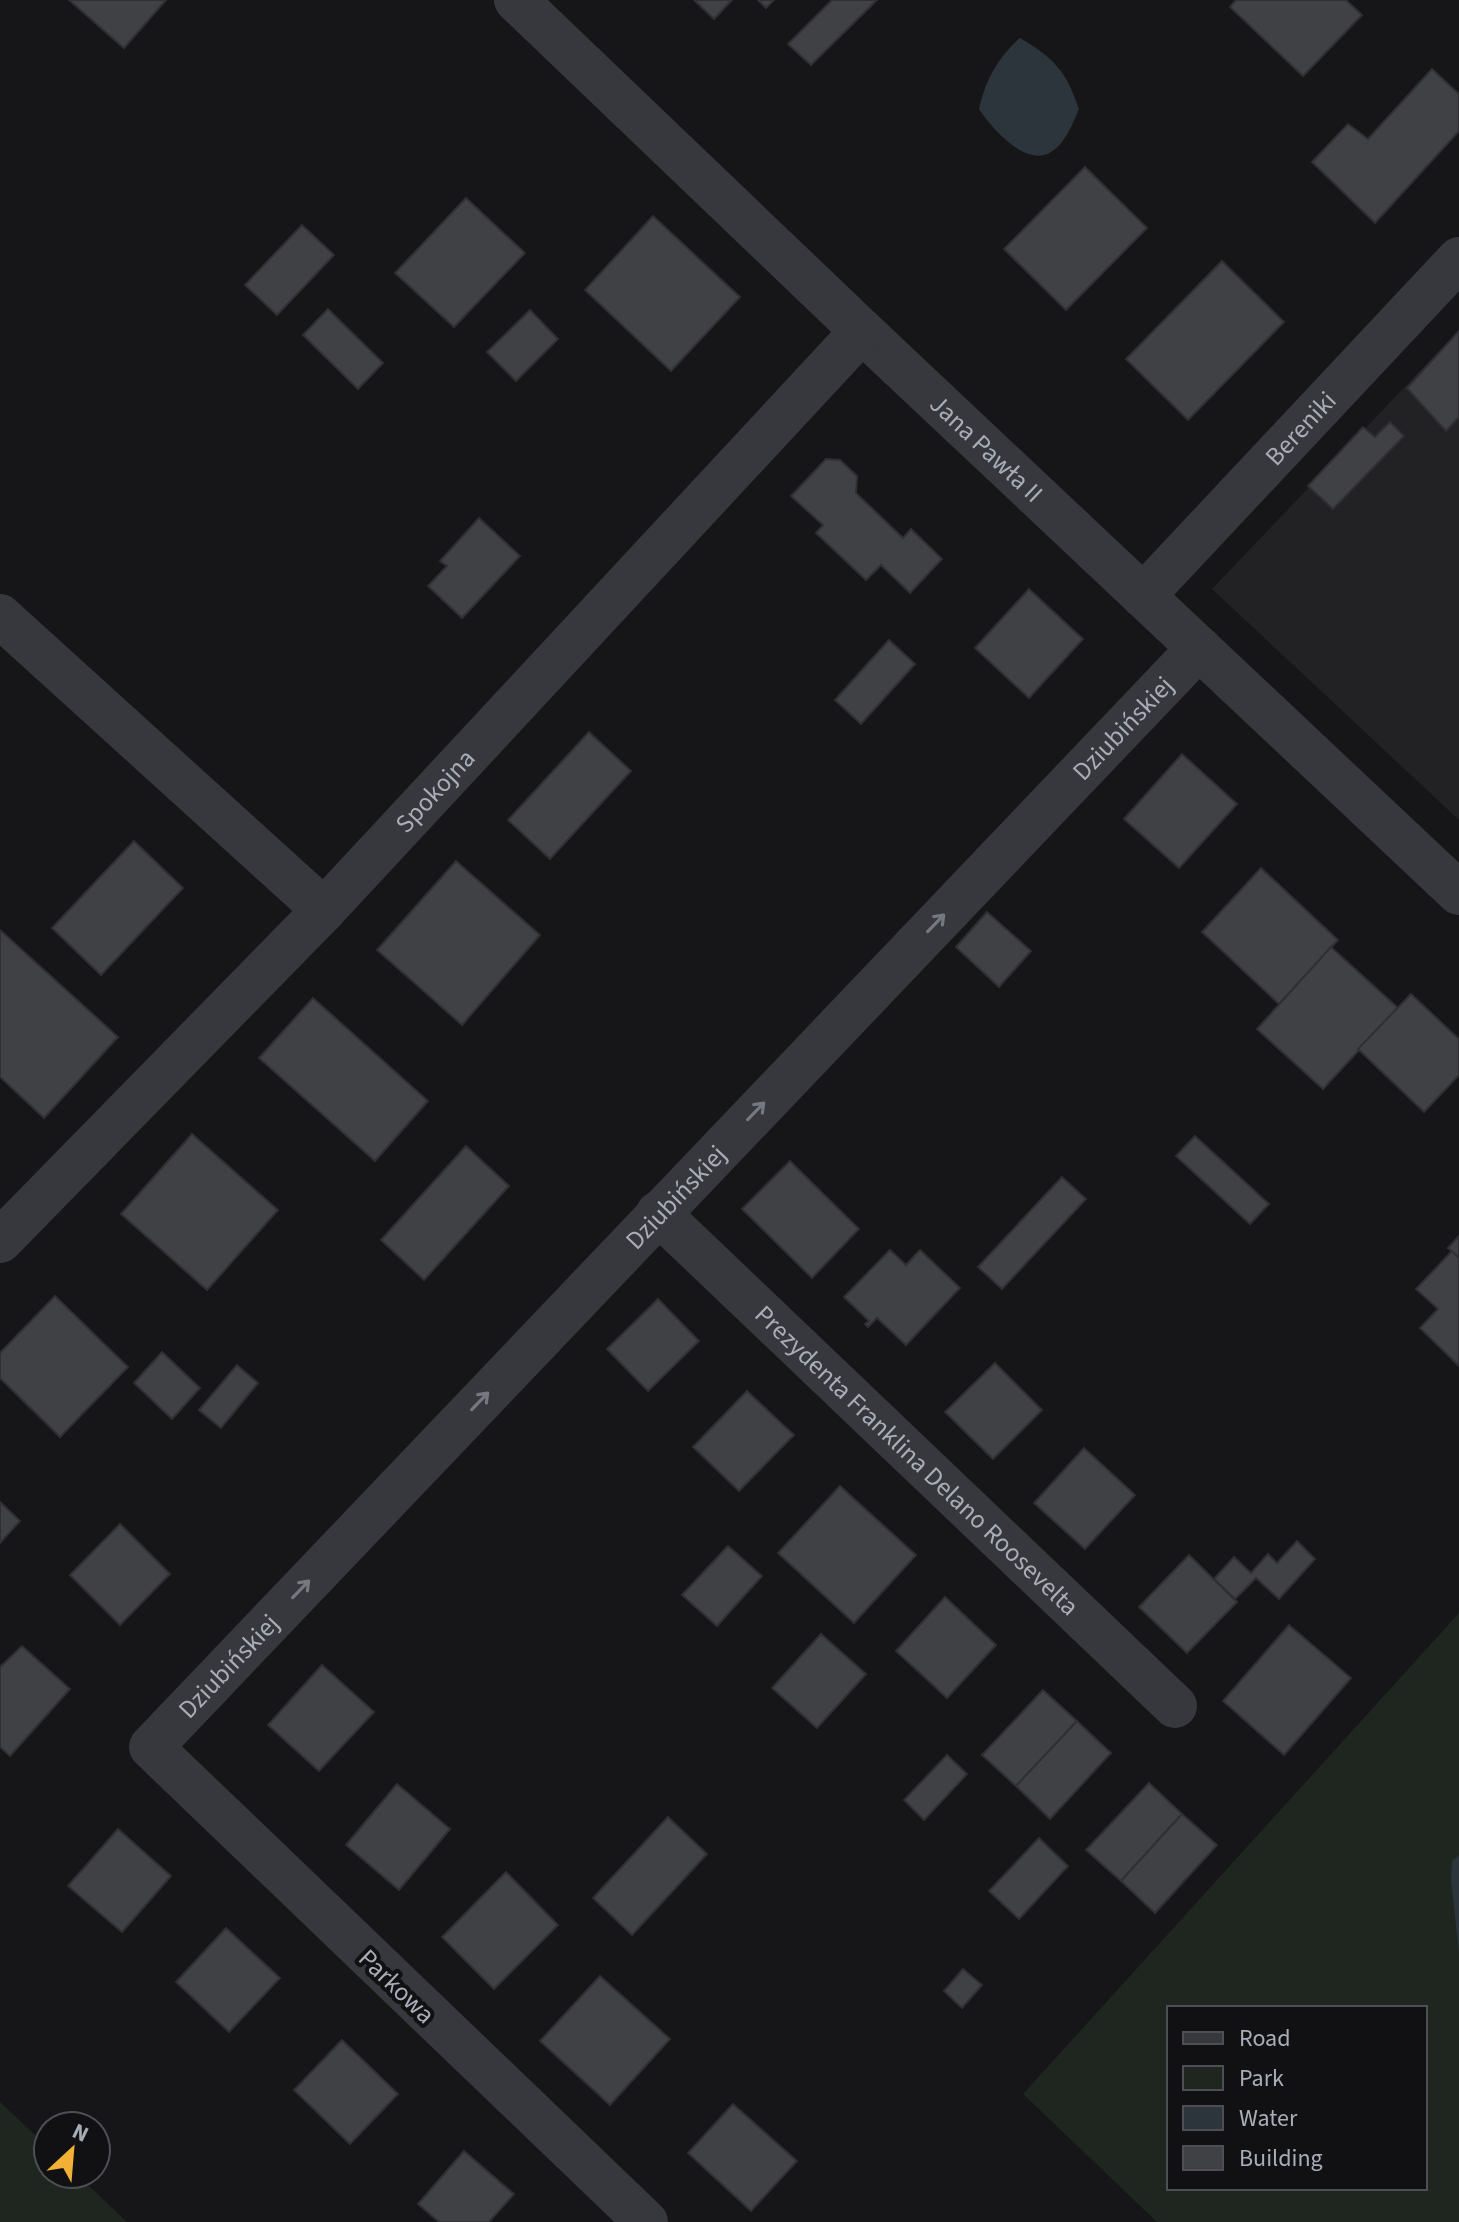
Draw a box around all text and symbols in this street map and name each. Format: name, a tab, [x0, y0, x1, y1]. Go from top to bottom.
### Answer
street label: Bereniki	[1256, 383, 1345, 474]
street label: Jana Pawła II	[921, 386, 1051, 511]
street label: Dziubińskiej	[1064, 668, 1182, 789]
street label: Spokojna	[387, 741, 484, 841]
one-way arrow	[926, 913, 945, 933]
one-way arrow	[746, 1102, 765, 1121]
street label: Dziubińskiej	[617, 1137, 735, 1258]
street label: Prezydenta Franklina Delano Roosevelta	[746, 1297, 1087, 1624]
one-way arrow	[470, 1392, 489, 1411]
one-way arrow	[291, 1580, 310, 1599]
street label: Dziubińskiej	[170, 1606, 288, 1727]
street label: Parkowa	[350, 1941, 443, 2032]
legend	[1167, 2006, 1427, 2190]
text: Road	[1239, 2021, 1291, 2056]
text: Park	[1239, 2061, 1284, 2096]
text: Water	[1239, 2101, 1298, 2136]
north arrow	[32, 2110, 112, 2190]
text: N	[67, 2115, 94, 2151]
text: Building	[1239, 2141, 1323, 2176]

